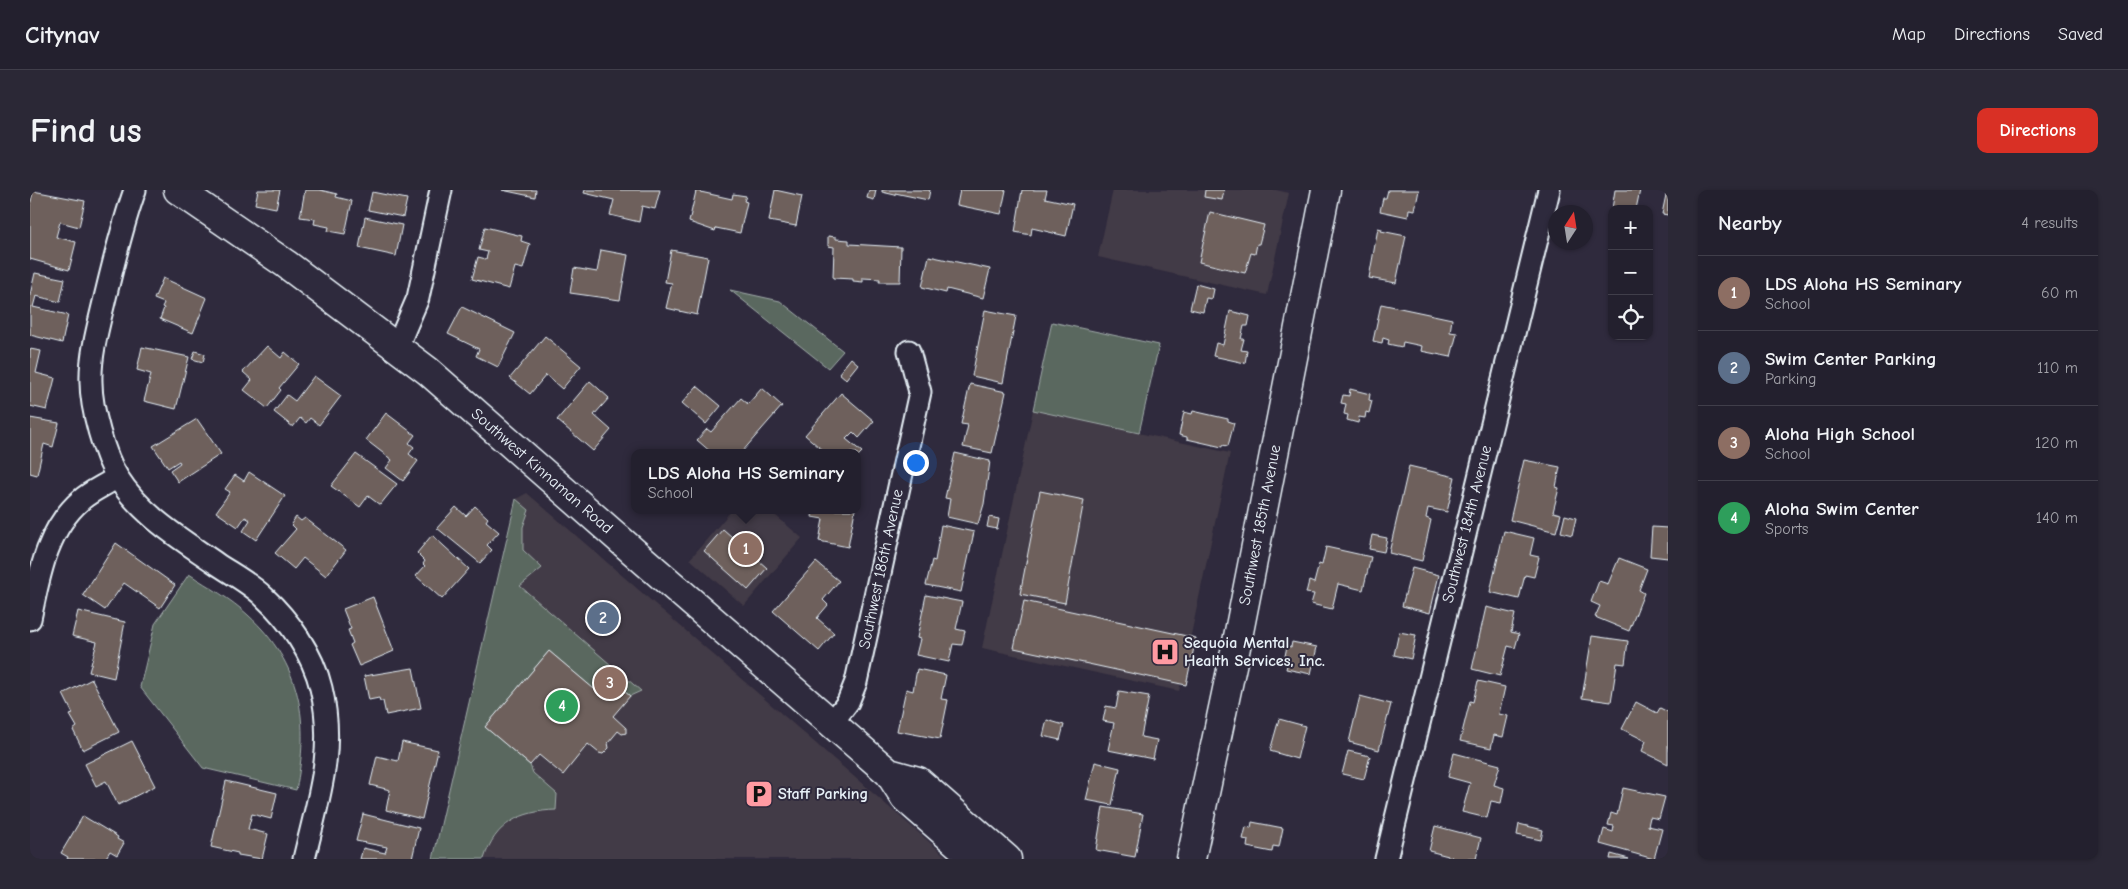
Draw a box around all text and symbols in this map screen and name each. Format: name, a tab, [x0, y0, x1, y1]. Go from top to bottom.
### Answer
text: Citynav	[25, 21, 100, 49]
text: Map	[1892, 24, 1926, 45]
text: Directions	[1954, 24, 2030, 45]
text: Saved	[2058, 24, 2103, 45]
button: Directions	[1977, 108, 2098, 153]
text: Find us	[30, 110, 142, 151]
north arrow	[1548, 205, 1593, 250]
map controls	[1608, 205, 1653, 340]
button: +	[1608, 205, 1653, 250]
text: Nearby	[1718, 211, 1782, 235]
text: 4 results	[2021, 214, 2078, 232]
button: −	[1608, 250, 1653, 295]
text: LDS Aloha HS Seminary	[1765, 273, 1961, 295]
text: 1	[1731, 284, 1737, 302]
text: 60 m	[2041, 284, 2078, 302]
button: locate	[1608, 295, 1653, 340]
text: School	[1765, 295, 1811, 313]
text: Swim Center Parking	[1765, 348, 1937, 370]
text: 2	[1730, 359, 1738, 377]
text: 110 m	[2037, 359, 2078, 377]
text: Parking	[1765, 370, 1817, 388]
street label: Southwest Kinnaman Road	[468, 405, 616, 537]
text: Aloha High School	[1765, 423, 1915, 445]
text: 3	[1730, 434, 1738, 452]
text: 120 m	[2035, 434, 2078, 452]
street label: Southwest 185th Avenue	[1236, 443, 1284, 607]
street label: Southwest 184th Avenue	[1439, 443, 1495, 605]
text: School	[1765, 445, 1811, 463]
popup	[631, 449, 861, 514]
your location	[903, 450, 929, 476]
text: LDS Aloha HS Seminary	[648, 462, 844, 484]
text: School	[648, 484, 693, 502]
street label: Southwest 186th Avenue	[855, 487, 907, 651]
text: Aloha Swim Center	[1765, 498, 1919, 520]
text: 4	[1730, 509, 1738, 527]
text: 140 m	[2036, 509, 2078, 527]
text: Sports	[1765, 520, 1808, 538]
pin: 1	[730, 530, 762, 568]
pin: 2	[587, 599, 619, 637]
place label: Sequoia Mental Health Services, Inc.	[1184, 634, 1325, 670]
hospital icon: Sequoia Mental Health Services, Inc.	[1150, 637, 1180, 667]
pin: 3	[594, 664, 626, 702]
pin: 4	[546, 687, 578, 725]
parking icon: Staff Parking	[744, 779, 774, 809]
place label: Staff Parking	[778, 785, 868, 803]

